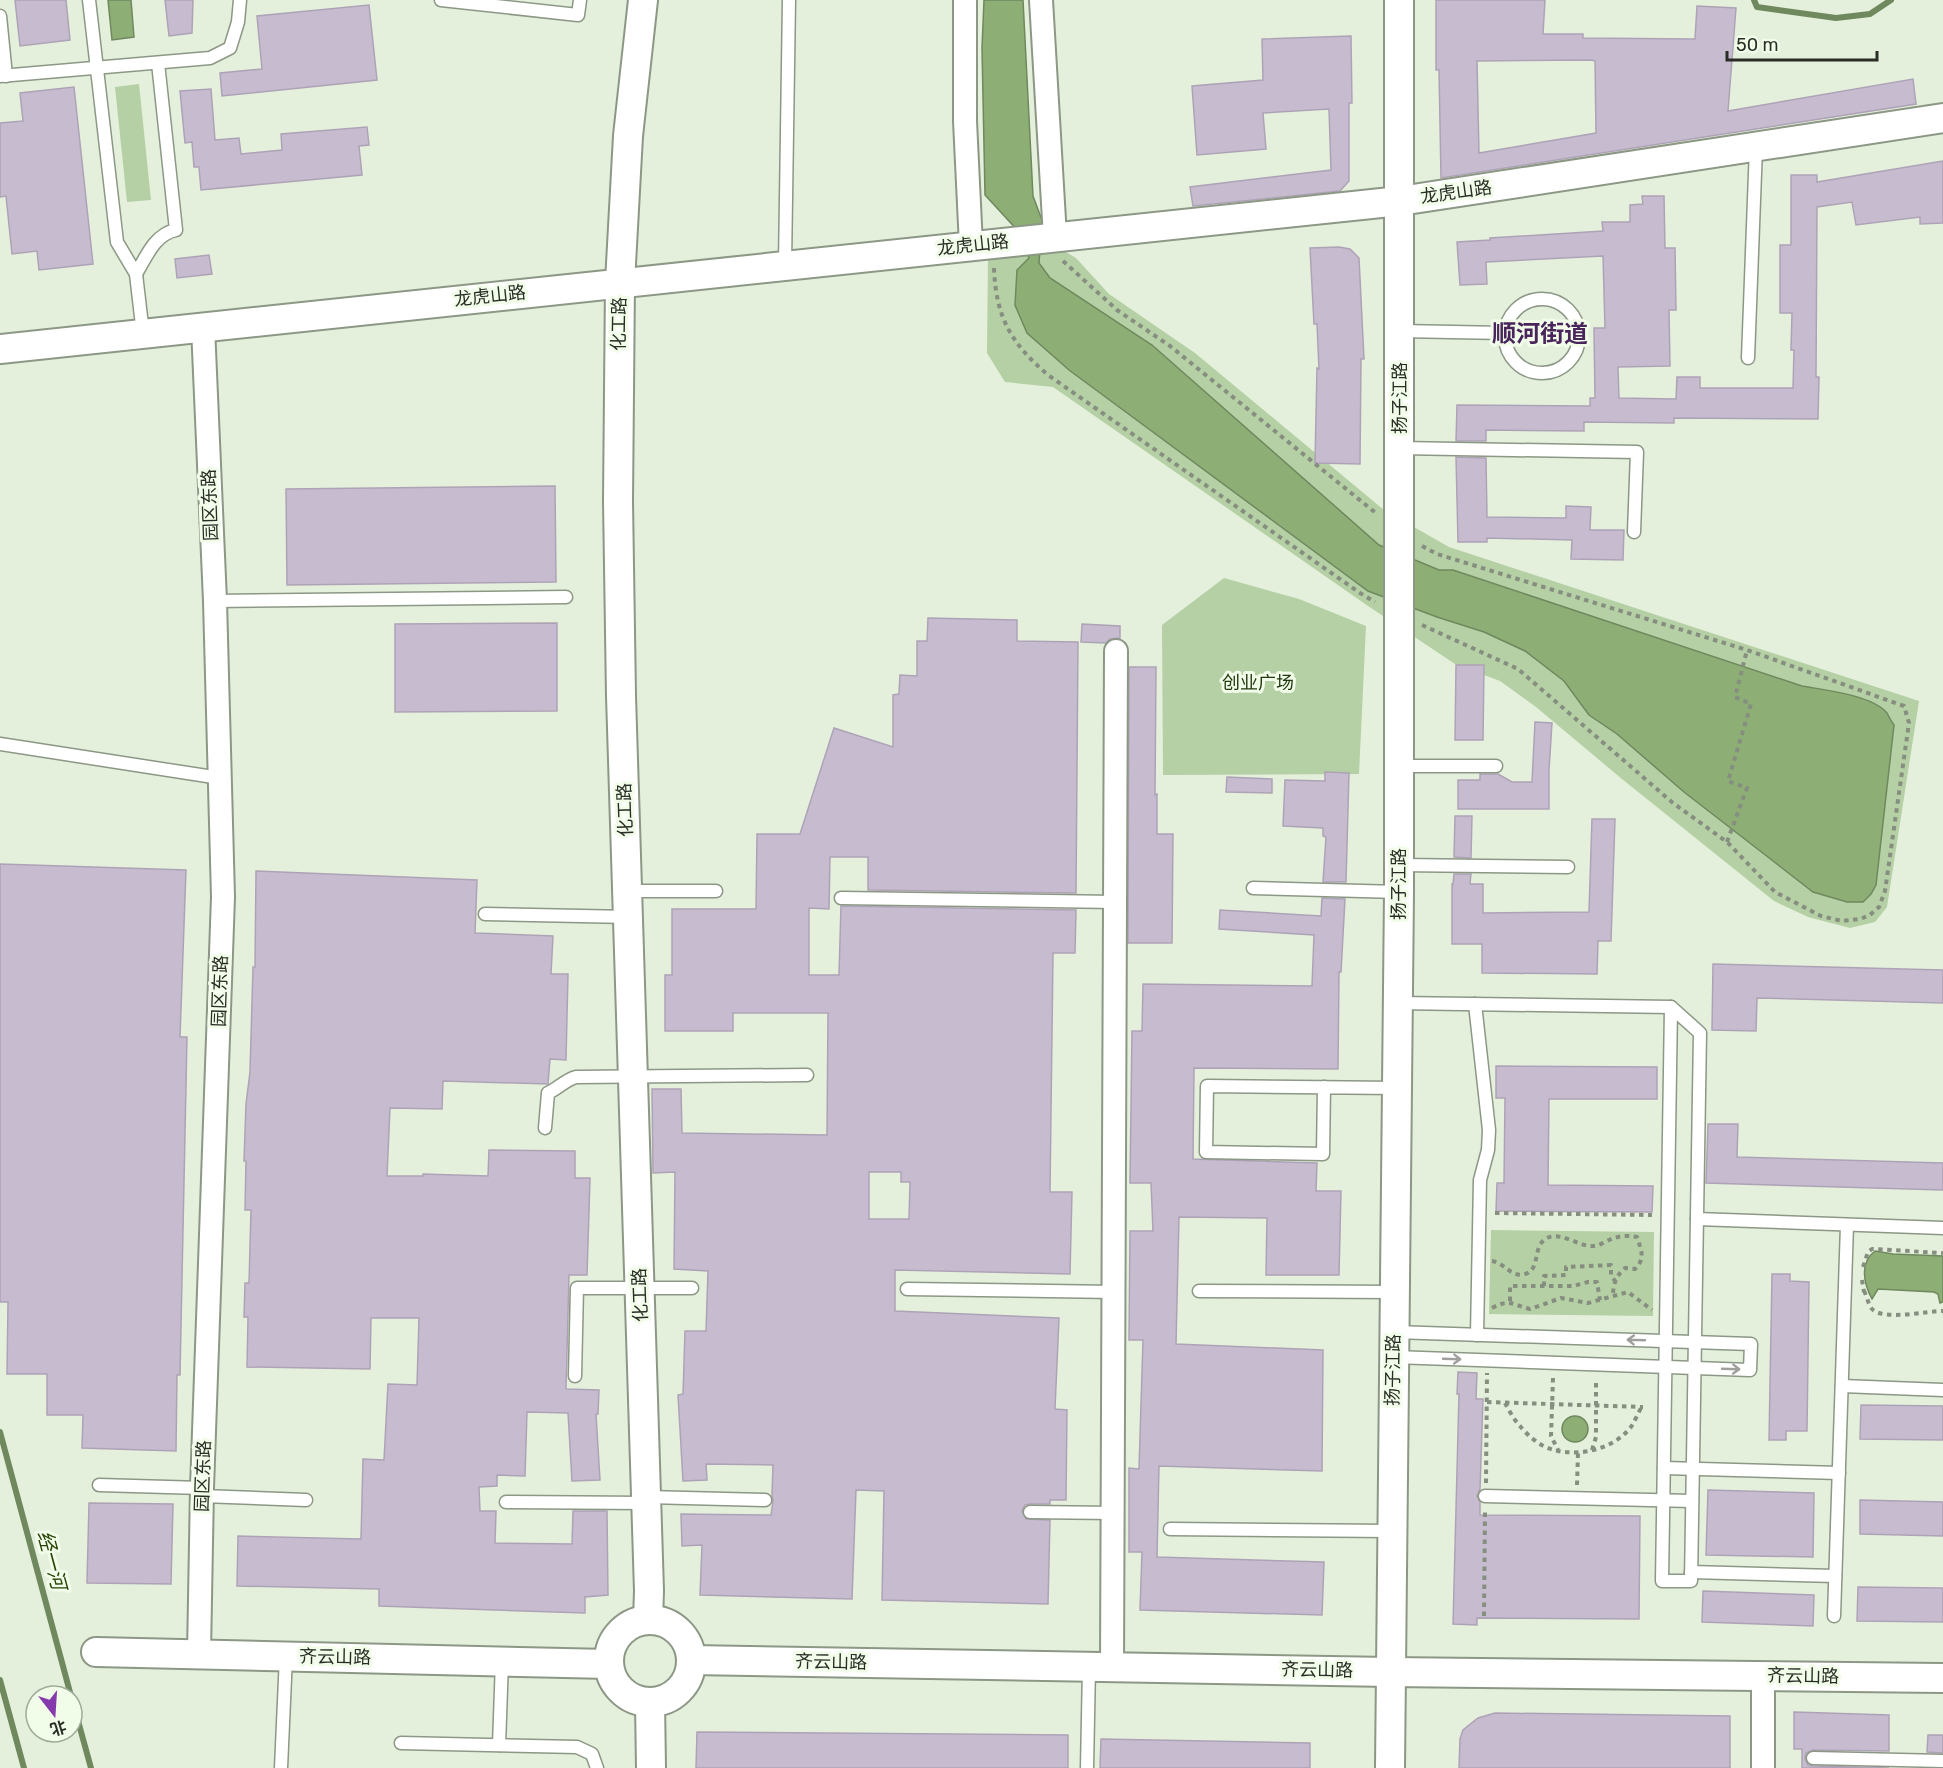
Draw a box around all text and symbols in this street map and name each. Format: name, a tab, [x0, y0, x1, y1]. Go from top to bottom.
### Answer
scale bar	[1727, 24, 1877, 62]
text: 50 m	[1736, 34, 1779, 56]
street label: 龙虎山路	[1419, 176, 1493, 208]
street label: 龙虎山路	[936, 230, 1010, 260]
street label: 龙虎山路	[453, 281, 527, 311]
street label: 化工路	[608, 297, 630, 351]
district label: 顺河街道	[1492, 320, 1588, 348]
street label: 扬子江路	[1389, 362, 1411, 434]
street label: 园区东路	[198, 469, 222, 541]
park label: 创业广场	[1222, 672, 1294, 694]
street label: 化工路	[613, 783, 637, 837]
street label: 扬子江路	[1388, 848, 1410, 920]
street label: 园区东路	[208, 955, 232, 1027]
street label: 化工路	[628, 1268, 652, 1322]
street label: 扬子江路	[1381, 1334, 1405, 1406]
one-way arrow	[1627, 1334, 1647, 1346]
one-way arrow	[1442, 1354, 1462, 1365]
one-way arrow	[1720, 1364, 1740, 1375]
street label: 园区东路	[191, 1440, 215, 1512]
water label: 经一河	[33, 1528, 72, 1596]
street label: 齐云山路	[299, 1645, 371, 1669]
street label: 齐云山路	[795, 1650, 867, 1674]
street label: 齐云山路	[1281, 1658, 1353, 1682]
street label: 齐云山路	[1767, 1664, 1839, 1688]
north arrow	[24, 1684, 84, 1744]
text: 北	[48, 1716, 69, 1739]

